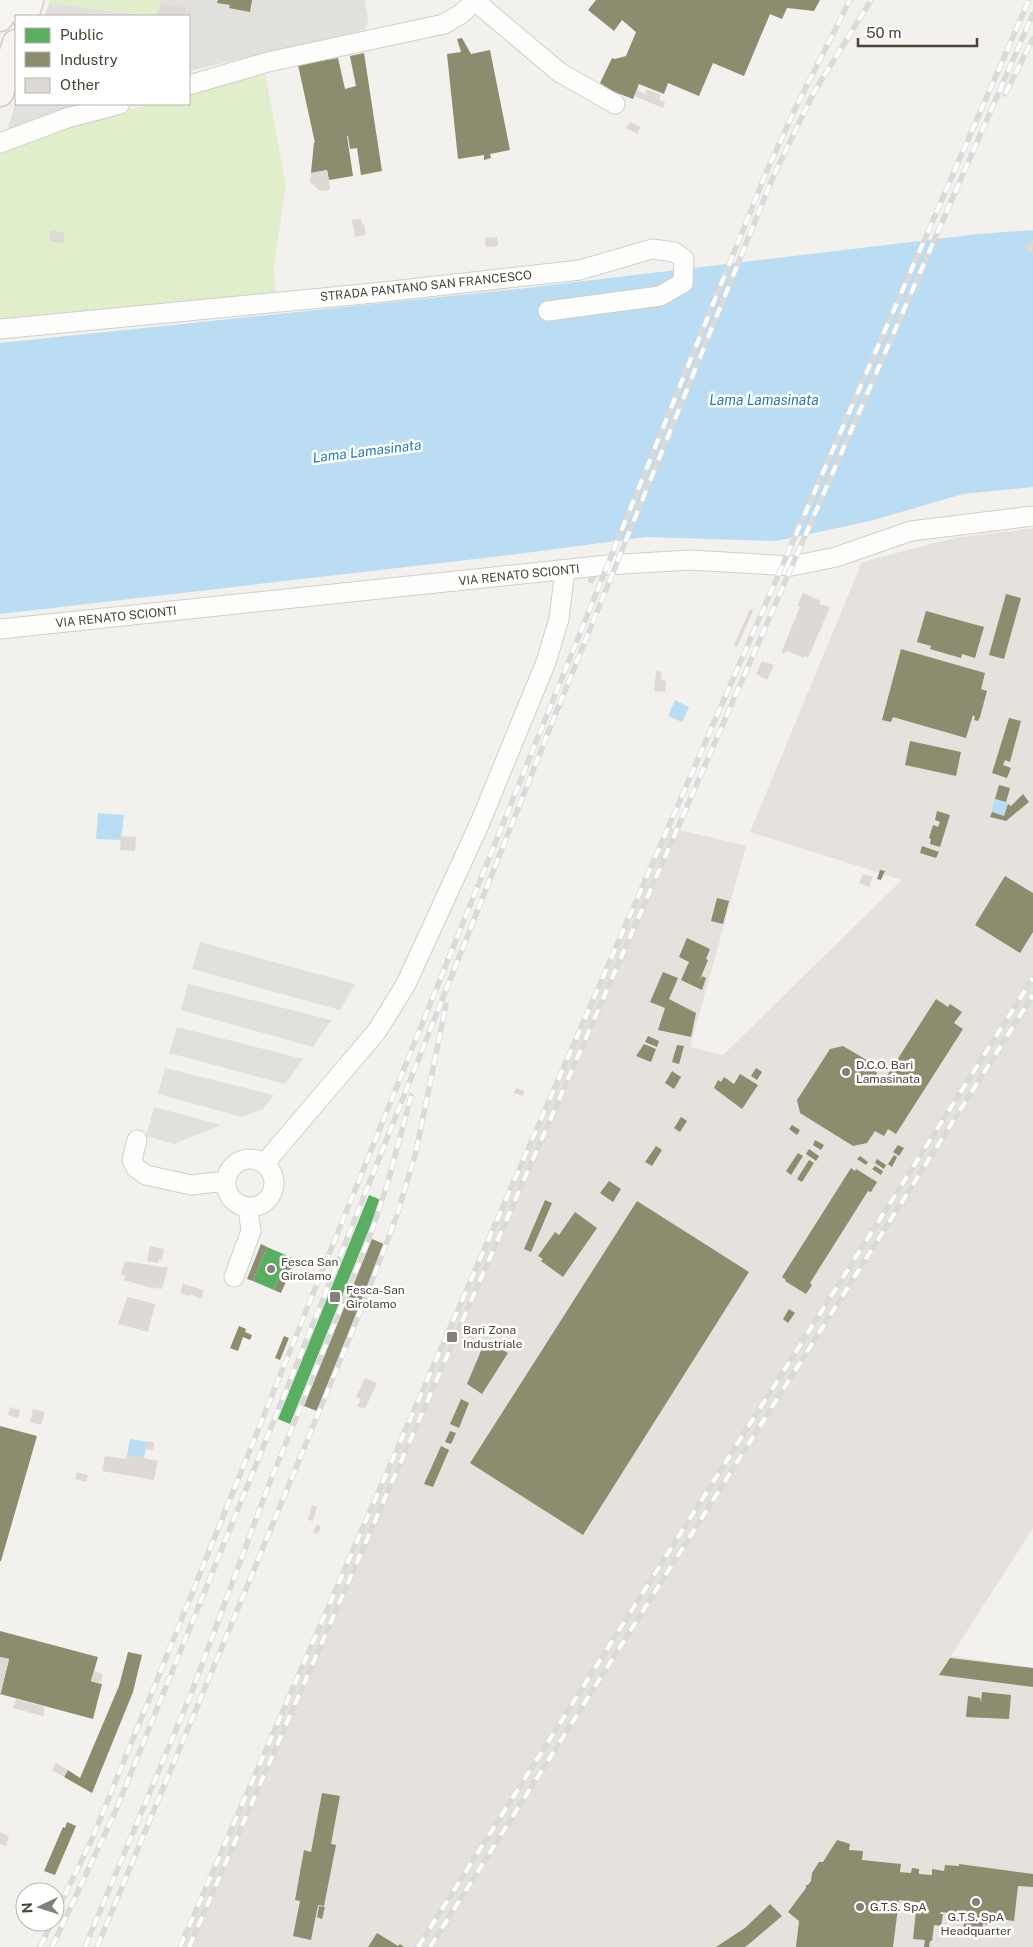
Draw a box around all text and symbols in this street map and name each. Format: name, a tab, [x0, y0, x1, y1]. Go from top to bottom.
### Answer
legend	[15, 15, 190, 105]
scale bar	[858, 15, 977, 47]
text: 50 m	[866, 24, 901, 41]
text: Public	[60, 26, 104, 43]
text: Industry	[60, 51, 118, 68]
text: Other	[60, 76, 100, 93]
street label: STRADA PANTANO SAN FRANCESCO	[319, 268, 533, 304]
water label: Lama Lamasinata	[709, 392, 819, 408]
water label: Lama Lamasinata	[312, 436, 422, 466]
street label: VIA RENATO SCIONTI	[458, 562, 580, 588]
street label: VIA RENATO SCIONTI	[55, 604, 177, 630]
place label: D.C.O. Bari Lamasinata	[856, 1058, 920, 1086]
marker: D.C.O. Bari Lamasinata	[840, 1066, 852, 1078]
place label: Fesca San Girolamo	[281, 1255, 338, 1283]
marker: Fesca San Girolamo	[265, 1263, 277, 1275]
place label: Fesca-San Girolamo	[346, 1283, 405, 1311]
marker: Fesca-San Girolamo	[328, 1290, 342, 1304]
place label: Bari Zona Industriale	[463, 1323, 523, 1351]
marker: Bari Zona Industriale	[445, 1330, 459, 1344]
north arrow	[15, 1882, 65, 1932]
marker: G.T.S. SpA Headquarter	[970, 1896, 982, 1908]
place label: G.T.S. SpA	[870, 1900, 927, 1914]
marker: G.T.S. SpA	[854, 1901, 866, 1913]
text: N	[19, 1902, 35, 1914]
place label: G.T.S. SpA Headquarter	[941, 1910, 1012, 1938]

